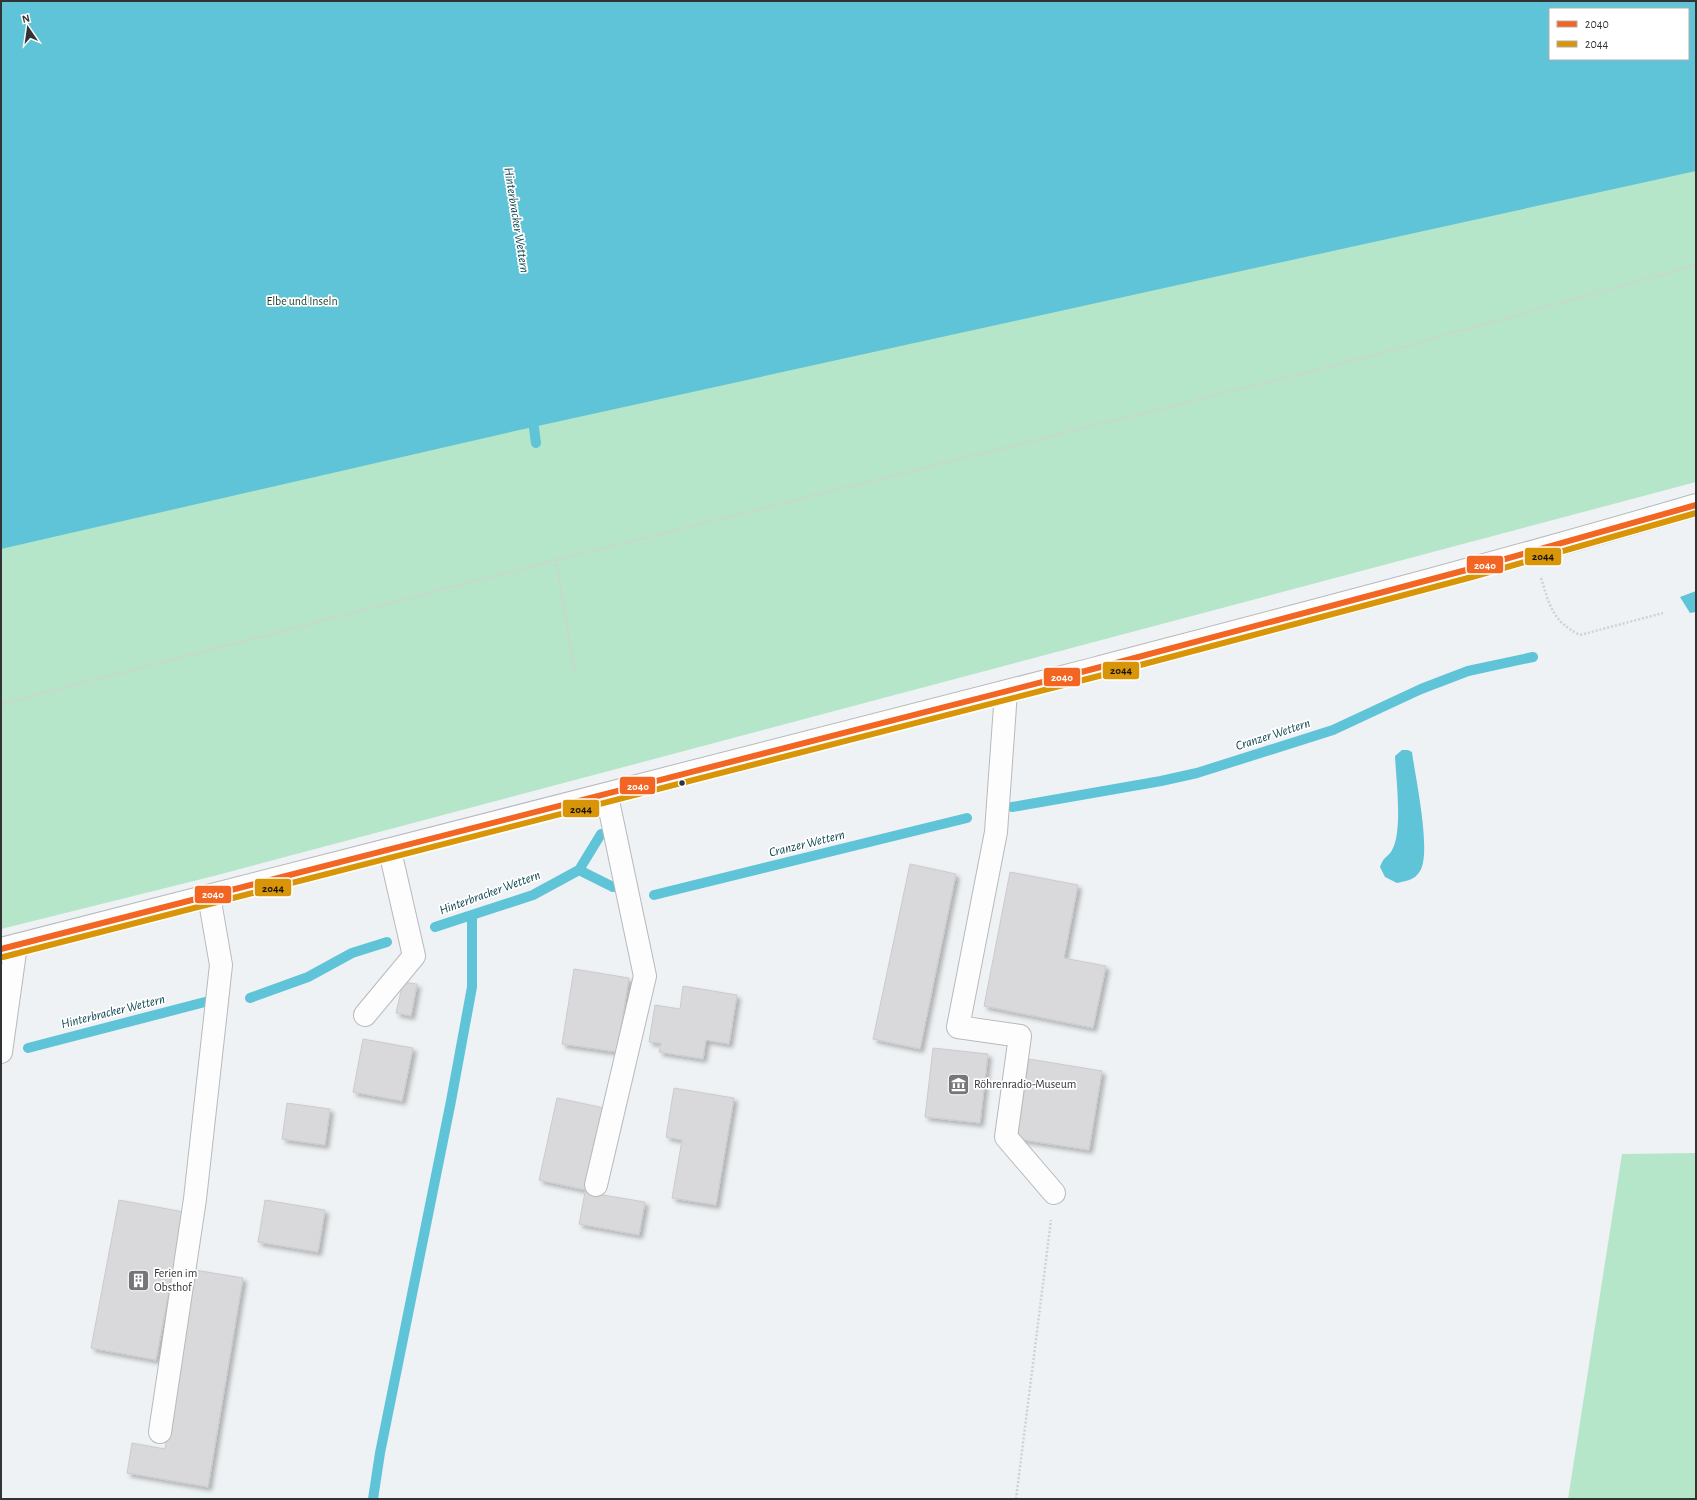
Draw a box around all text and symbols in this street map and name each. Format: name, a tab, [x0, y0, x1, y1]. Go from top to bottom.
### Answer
north arrow	[8, 8, 48, 48]
legend	[1549, 8, 1689, 60]
text: N	[21, 13, 31, 25]
text: 2040	[1585, 18, 1609, 30]
text: 2044	[1585, 38, 1609, 50]
water label: Hinterbracker Wettern	[501, 166, 531, 274]
park label: Elbe und Inseln	[266, 295, 338, 307]
line badge: 2044	[1524, 547, 1562, 566]
text: 2044	[1532, 551, 1554, 562]
line badge: 2040	[1466, 555, 1504, 574]
text: 2040	[1474, 560, 1496, 571]
line badge: 2044	[1102, 661, 1140, 680]
text: 2044	[1110, 665, 1132, 676]
line badge: 2040	[1043, 667, 1081, 687]
text: 2040	[1051, 672, 1073, 683]
water label: Cranzer Wettern	[1234, 717, 1312, 753]
line badge: 2040	[619, 776, 656, 795]
unlabelled marker	[677, 778, 687, 788]
text: 2040	[627, 781, 649, 792]
line badge: 2044	[562, 799, 600, 818]
text: 2044	[570, 804, 592, 815]
water label: Cranzer Wettern	[768, 828, 846, 860]
water label: Hinterbracker Wettern	[438, 869, 542, 917]
line badge: 2044	[254, 878, 292, 897]
text: 2044	[262, 883, 284, 894]
line badge: 2040	[194, 885, 232, 904]
text: 2040	[202, 889, 224, 900]
water label: Hinterbracker Wettern	[60, 993, 166, 1031]
museum icon: Röhrenradio-Museum	[946, 1071, 972, 1097]
place label: Röhrenradio-Museum	[974, 1078, 1076, 1090]
building icon: Ferien im Obsthof	[125, 1267, 151, 1293]
place label: Ferien im Obsthof	[154, 1267, 197, 1293]

